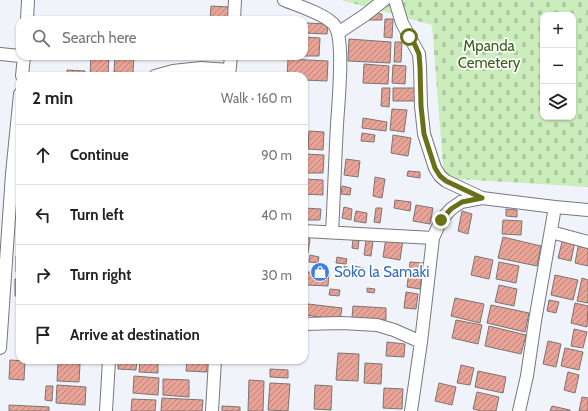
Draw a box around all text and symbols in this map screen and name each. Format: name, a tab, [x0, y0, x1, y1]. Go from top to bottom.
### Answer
map controls	[540, 12, 576, 120]
button: +	[540, 12, 576, 48]
search box	[16, 16, 308, 60]
icon: search	[30, 27, 52, 49]
route start	[400, 28, 418, 46]
text: Search here	[62, 29, 137, 47]
park label: Mpanda Cemetery	[458, 37, 521, 72]
button: −	[540, 48, 576, 84]
button: layers	[540, 84, 576, 120]
text: 2 min	[32, 88, 73, 108]
text: Walk · 160 m	[221, 90, 292, 106]
icon: ahead	[32, 144, 54, 166]
text: Continue	[70, 146, 129, 164]
text: 90 m	[261, 147, 292, 163]
icon: left	[32, 204, 54, 226]
text: Turn left	[70, 206, 124, 224]
text: 40 m	[261, 207, 292, 223]
route end	[432, 211, 450, 229]
shop icon: Soko la Samaki	[309, 261, 331, 283]
place label: Soko la Samaki	[334, 263, 429, 281]
icon: right	[32, 264, 54, 286]
text: Turn right	[70, 266, 131, 284]
text: 30 m	[262, 267, 292, 283]
icon: arrive	[32, 324, 54, 346]
text: Arrive at destination	[70, 326, 200, 344]

